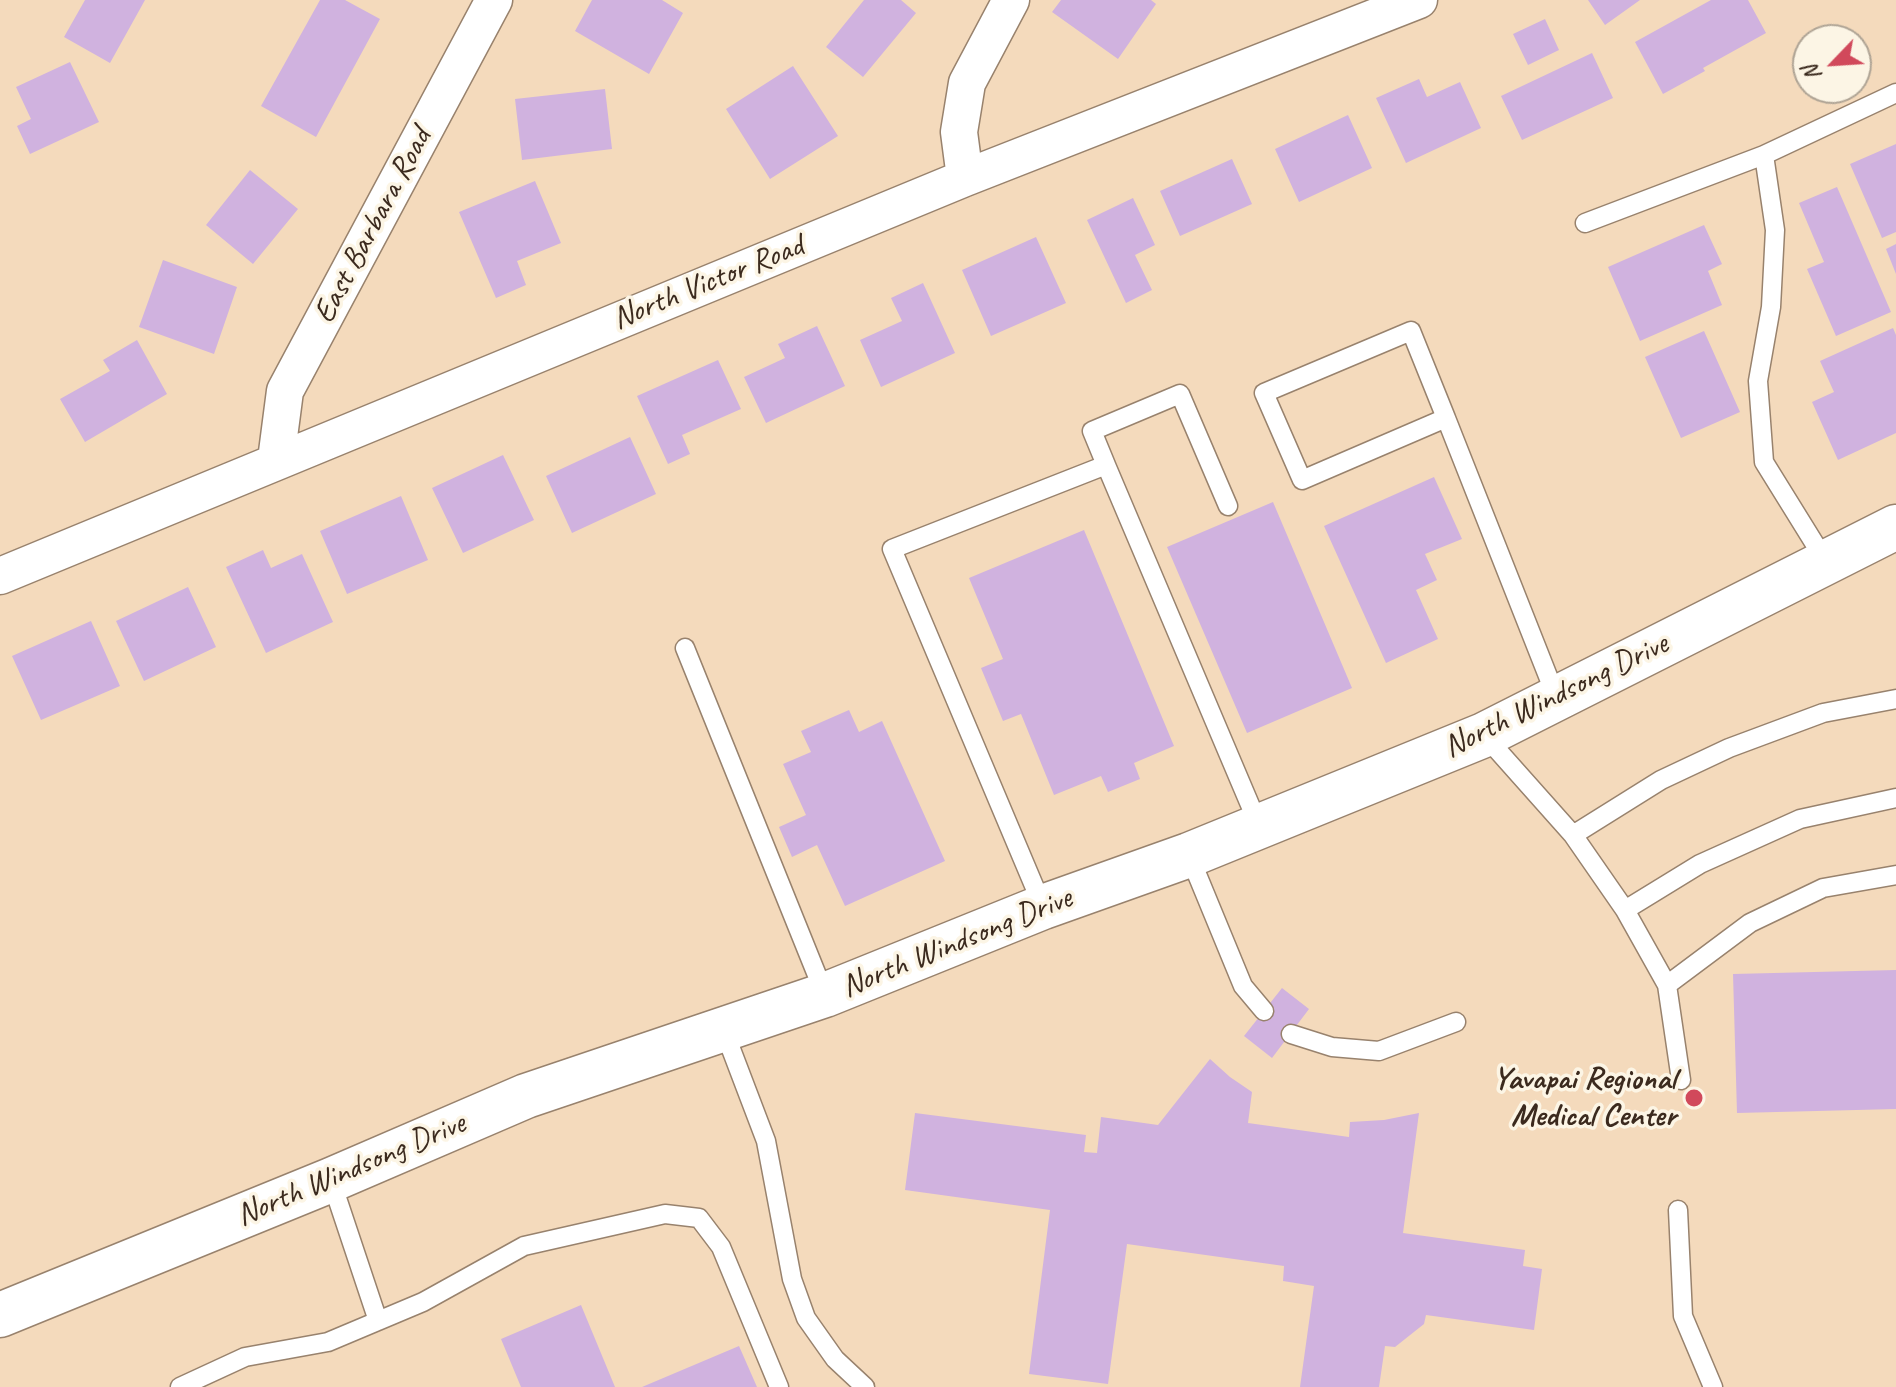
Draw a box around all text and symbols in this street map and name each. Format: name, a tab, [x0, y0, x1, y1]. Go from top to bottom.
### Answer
north arrow	[1792, 24, 1872, 104]
text: N	[1796, 61, 1828, 85]
street label: East Barbara Road	[306, 122, 440, 330]
street label: North Victor Road	[607, 227, 809, 339]
street label: North Windsong Drive	[1437, 625, 1675, 767]
street label: North Windsong Drive	[836, 879, 1078, 1007]
place label: Yavapai Regional Medical Center	[1493, 1061, 1676, 1136]
marker: Yavapai Regional Medical Center	[1683, 1087, 1705, 1109]
street label: North Windsong Drive	[231, 1104, 471, 1236]

